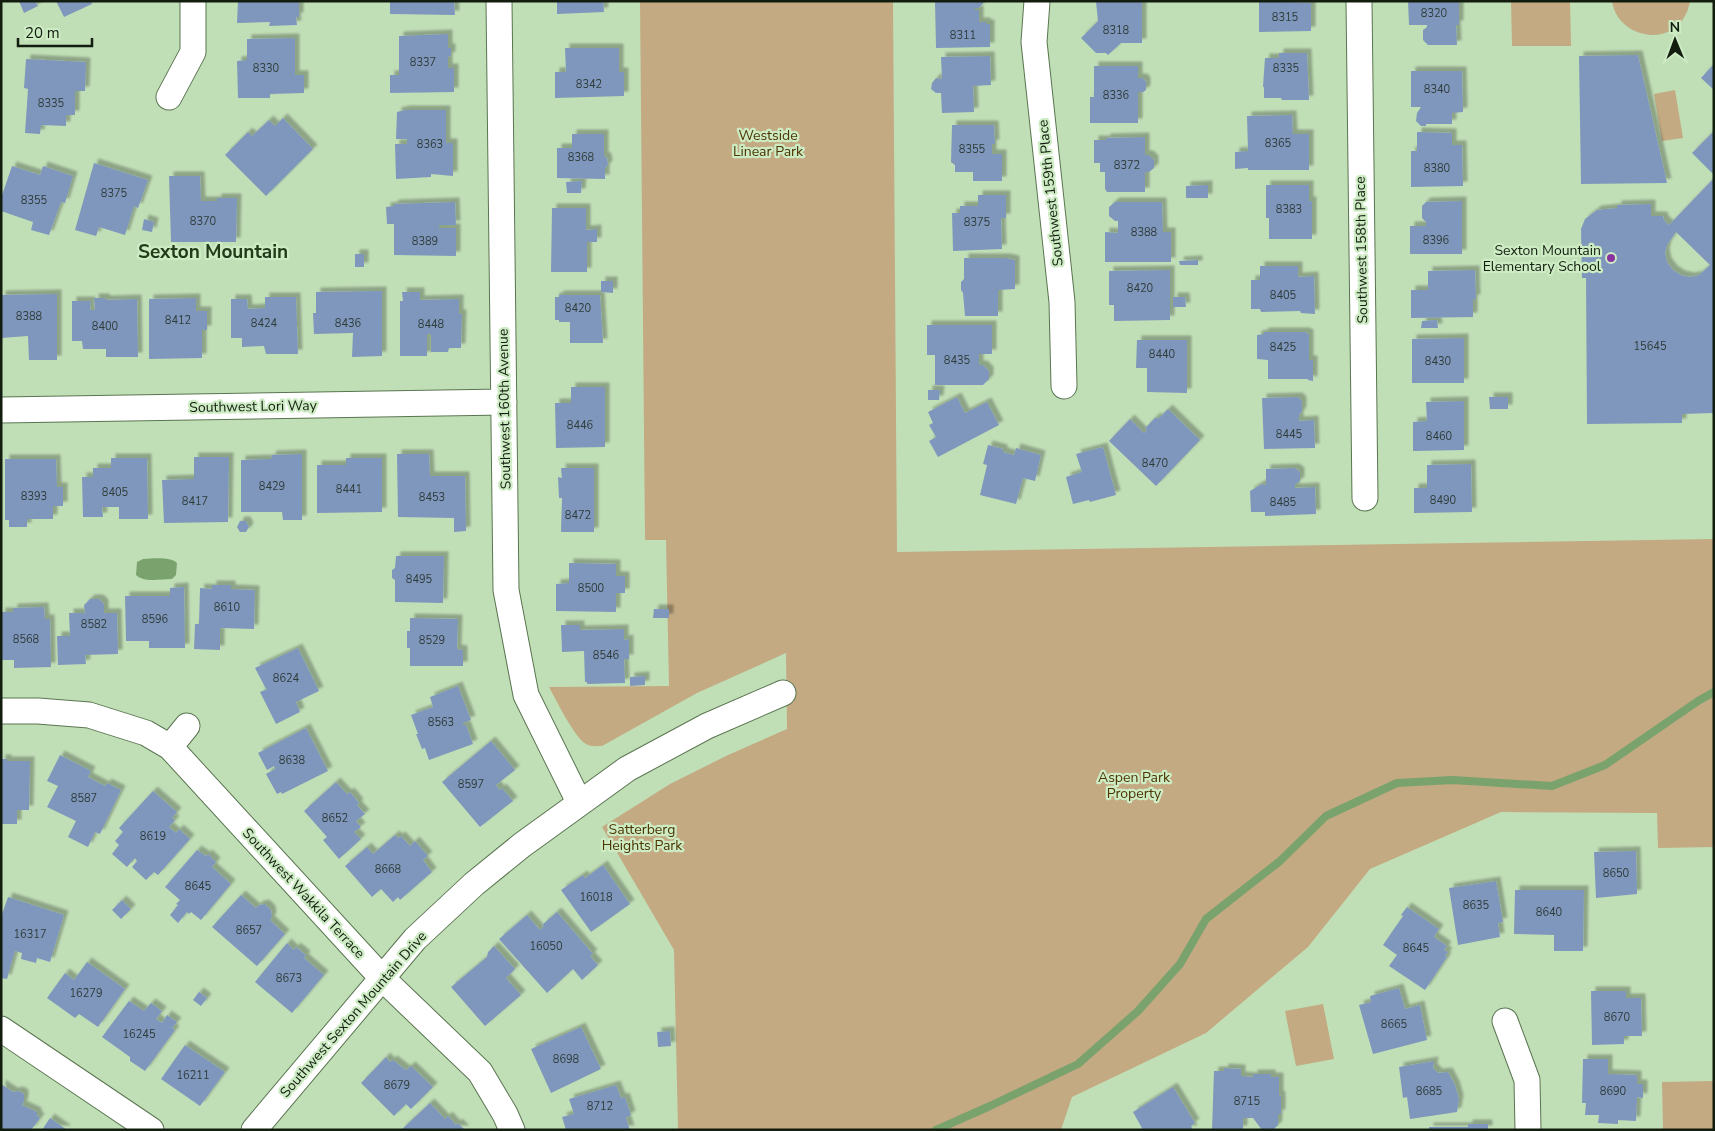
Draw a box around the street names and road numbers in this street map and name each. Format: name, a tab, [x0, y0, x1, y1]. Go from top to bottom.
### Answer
street label: Southwest 159th Place	[1033, 119, 1068, 267]
street label: Southwest 158th Place	[1351, 176, 1372, 324]
street label: Southwest 160th Avenue	[494, 329, 515, 489]
street label: Southwest Lori Way	[189, 396, 318, 417]
street label: Southwest Wakkila Terrace	[238, 824, 369, 963]
street label: Southwest Sexton Mountain Drive	[276, 927, 431, 1102]

